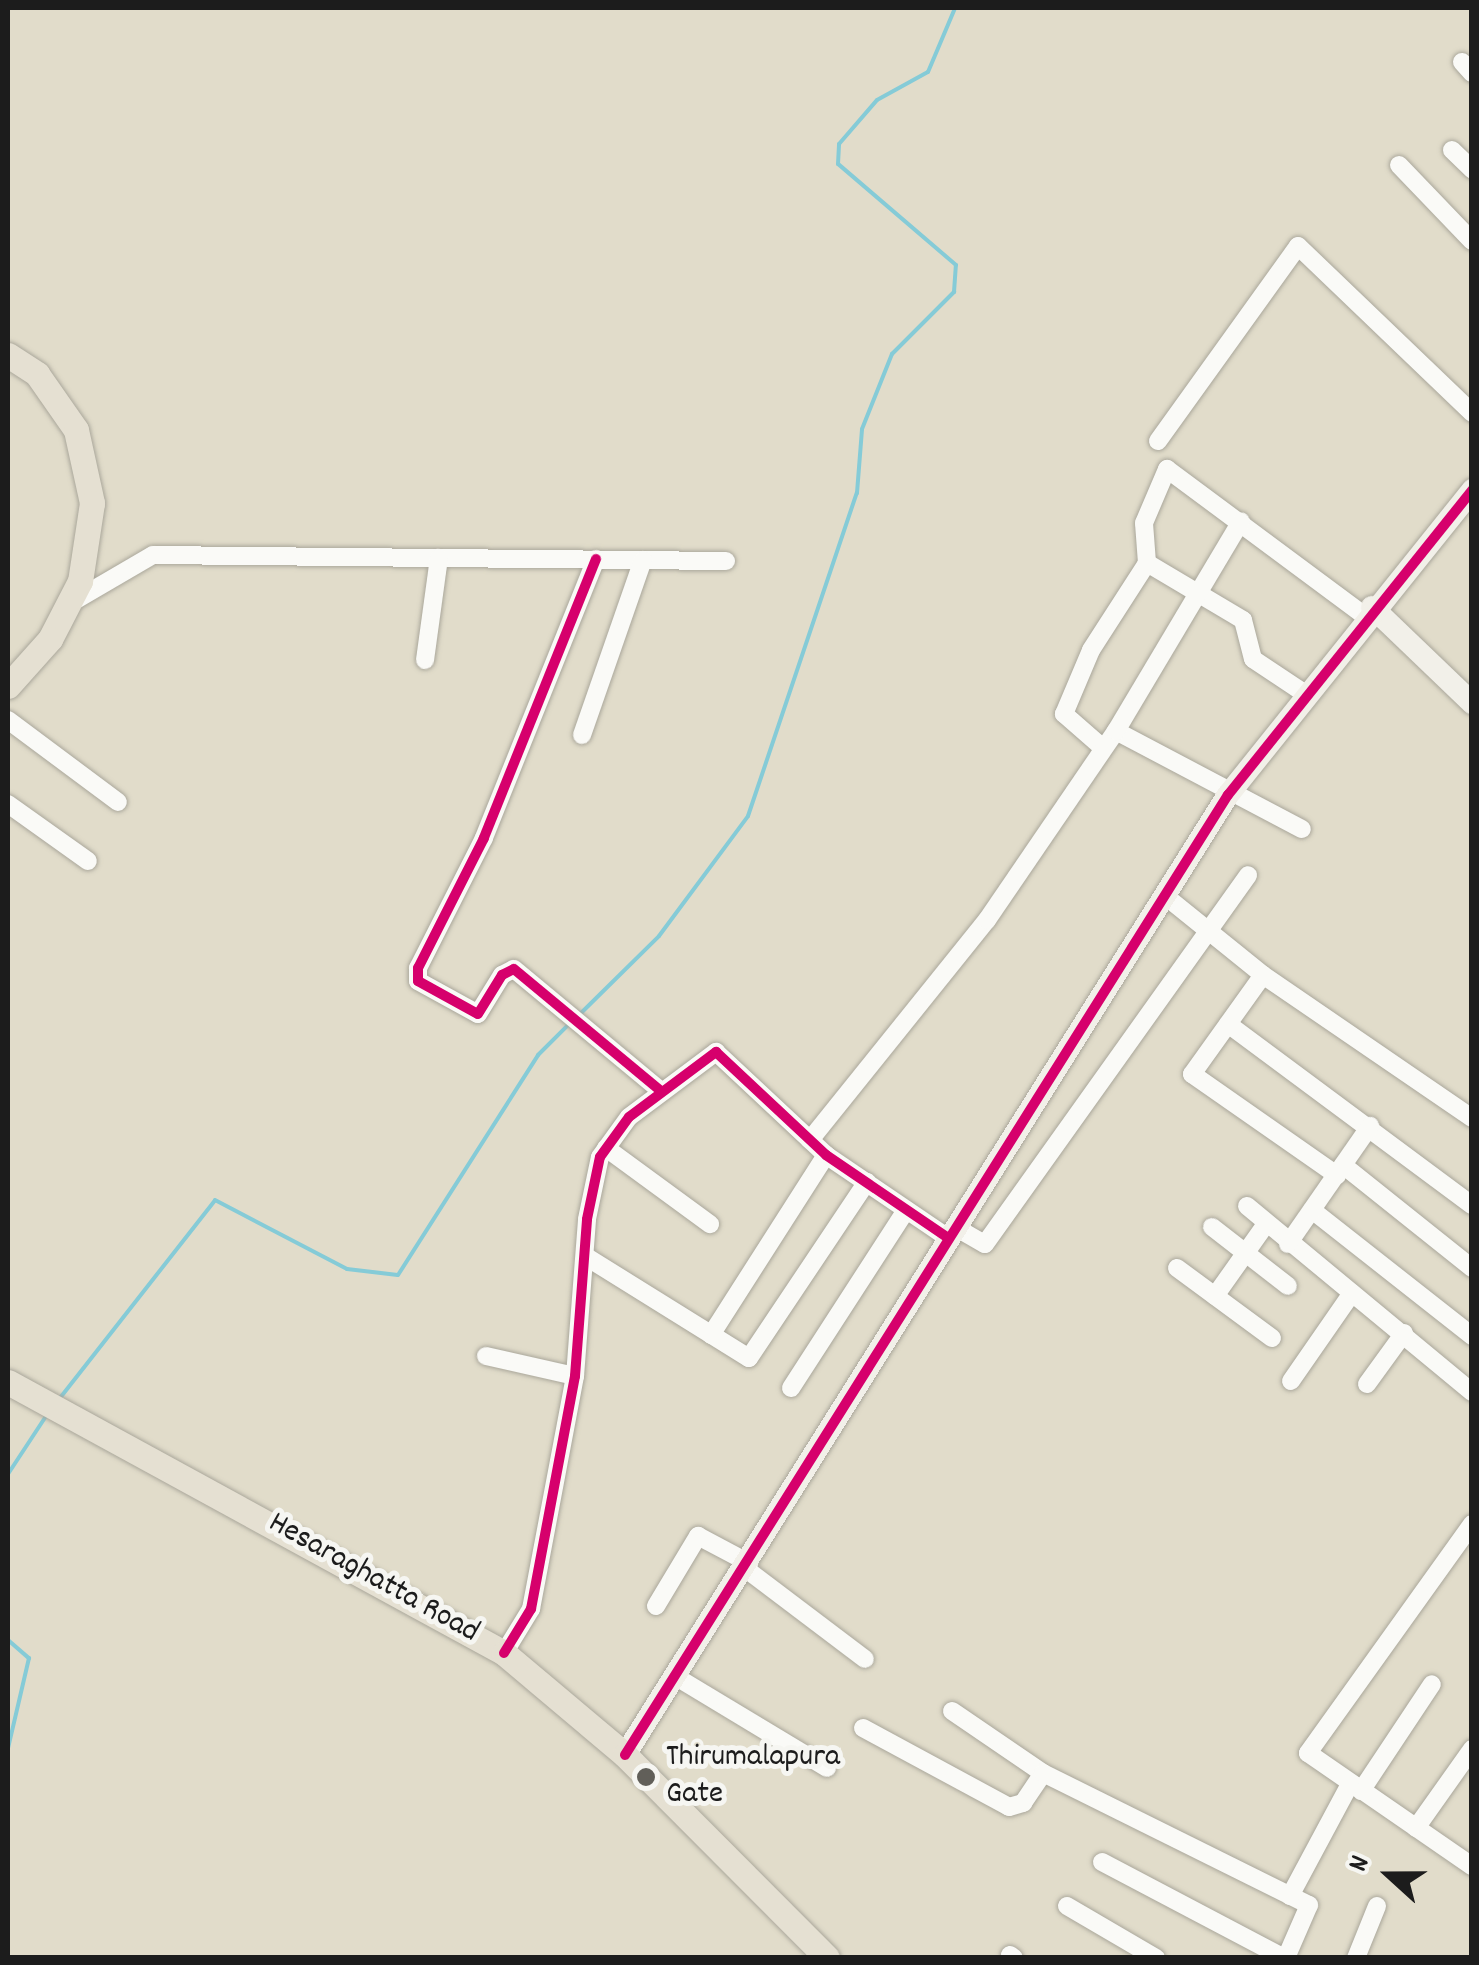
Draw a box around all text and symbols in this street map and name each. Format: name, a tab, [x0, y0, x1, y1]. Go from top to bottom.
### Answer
street label: Hesaraghatta Road	[261, 1505, 485, 1653]
place label: Thirumalapura Gate	[666, 1740, 840, 1815]
marker: Thirumalapura Gate	[635, 1766, 657, 1788]
north arrow	[1339, 1825, 1439, 1925]
text: N	[1340, 1851, 1382, 1878]

